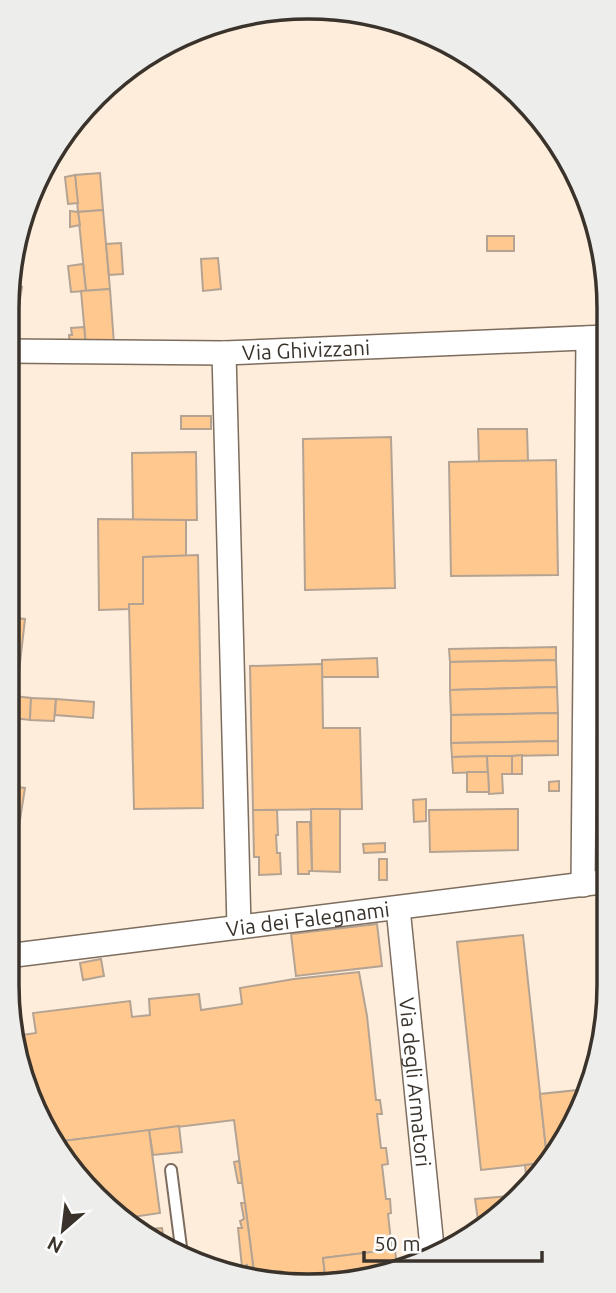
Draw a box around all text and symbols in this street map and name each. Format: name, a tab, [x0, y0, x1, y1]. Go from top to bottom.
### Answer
street label: Via Ghivizzani	[241, 335, 371, 364]
street label: Via dei Falegnami	[224, 896, 391, 941]
street label: Via degli Armatori	[395, 996, 436, 1168]
north arrow	[28, 1195, 98, 1265]
scale bar	[364, 1220, 542, 1264]
text: 50 m	[374, 1231, 421, 1255]
text: N	[44, 1232, 66, 1258]

